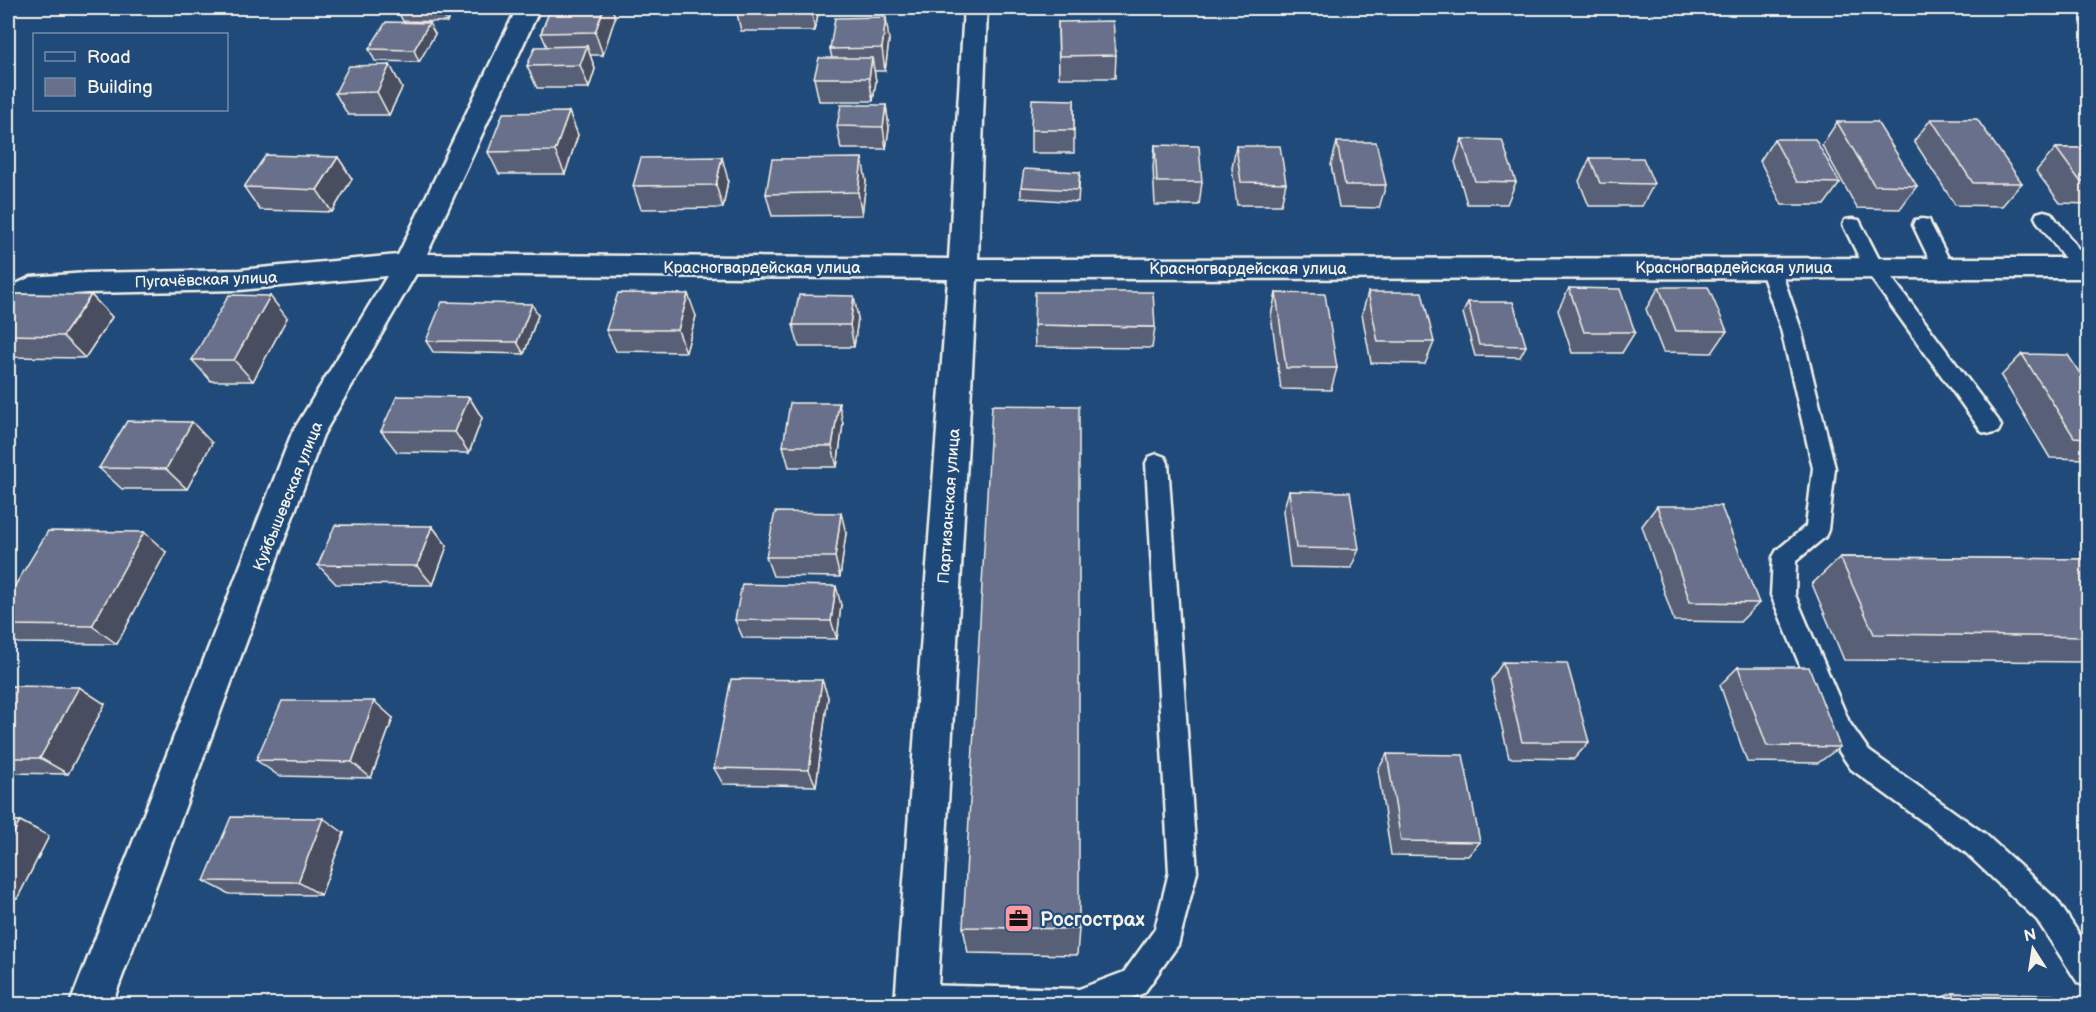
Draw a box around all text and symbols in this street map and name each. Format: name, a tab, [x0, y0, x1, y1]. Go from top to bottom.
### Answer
legend	[33, 33, 228, 111]
text: Road	[87, 47, 131, 68]
text: Building	[87, 77, 153, 98]
street label: Красногвардейская улица	[663, 259, 861, 278]
street label: Красногвардейская улица	[1635, 259, 1833, 278]
street label: Красногвардейская улица	[1149, 260, 1347, 279]
street label: Пугачёвская улица	[134, 268, 278, 292]
street label: Куйбышевская улица	[250, 418, 327, 574]
street label: Партизанская улица	[935, 427, 964, 584]
office icon: Росгострах	[1003, 903, 1035, 935]
place label: Росгострах	[1040, 908, 1145, 932]
north arrow	[2003, 919, 2063, 979]
text: N	[2022, 925, 2038, 946]

